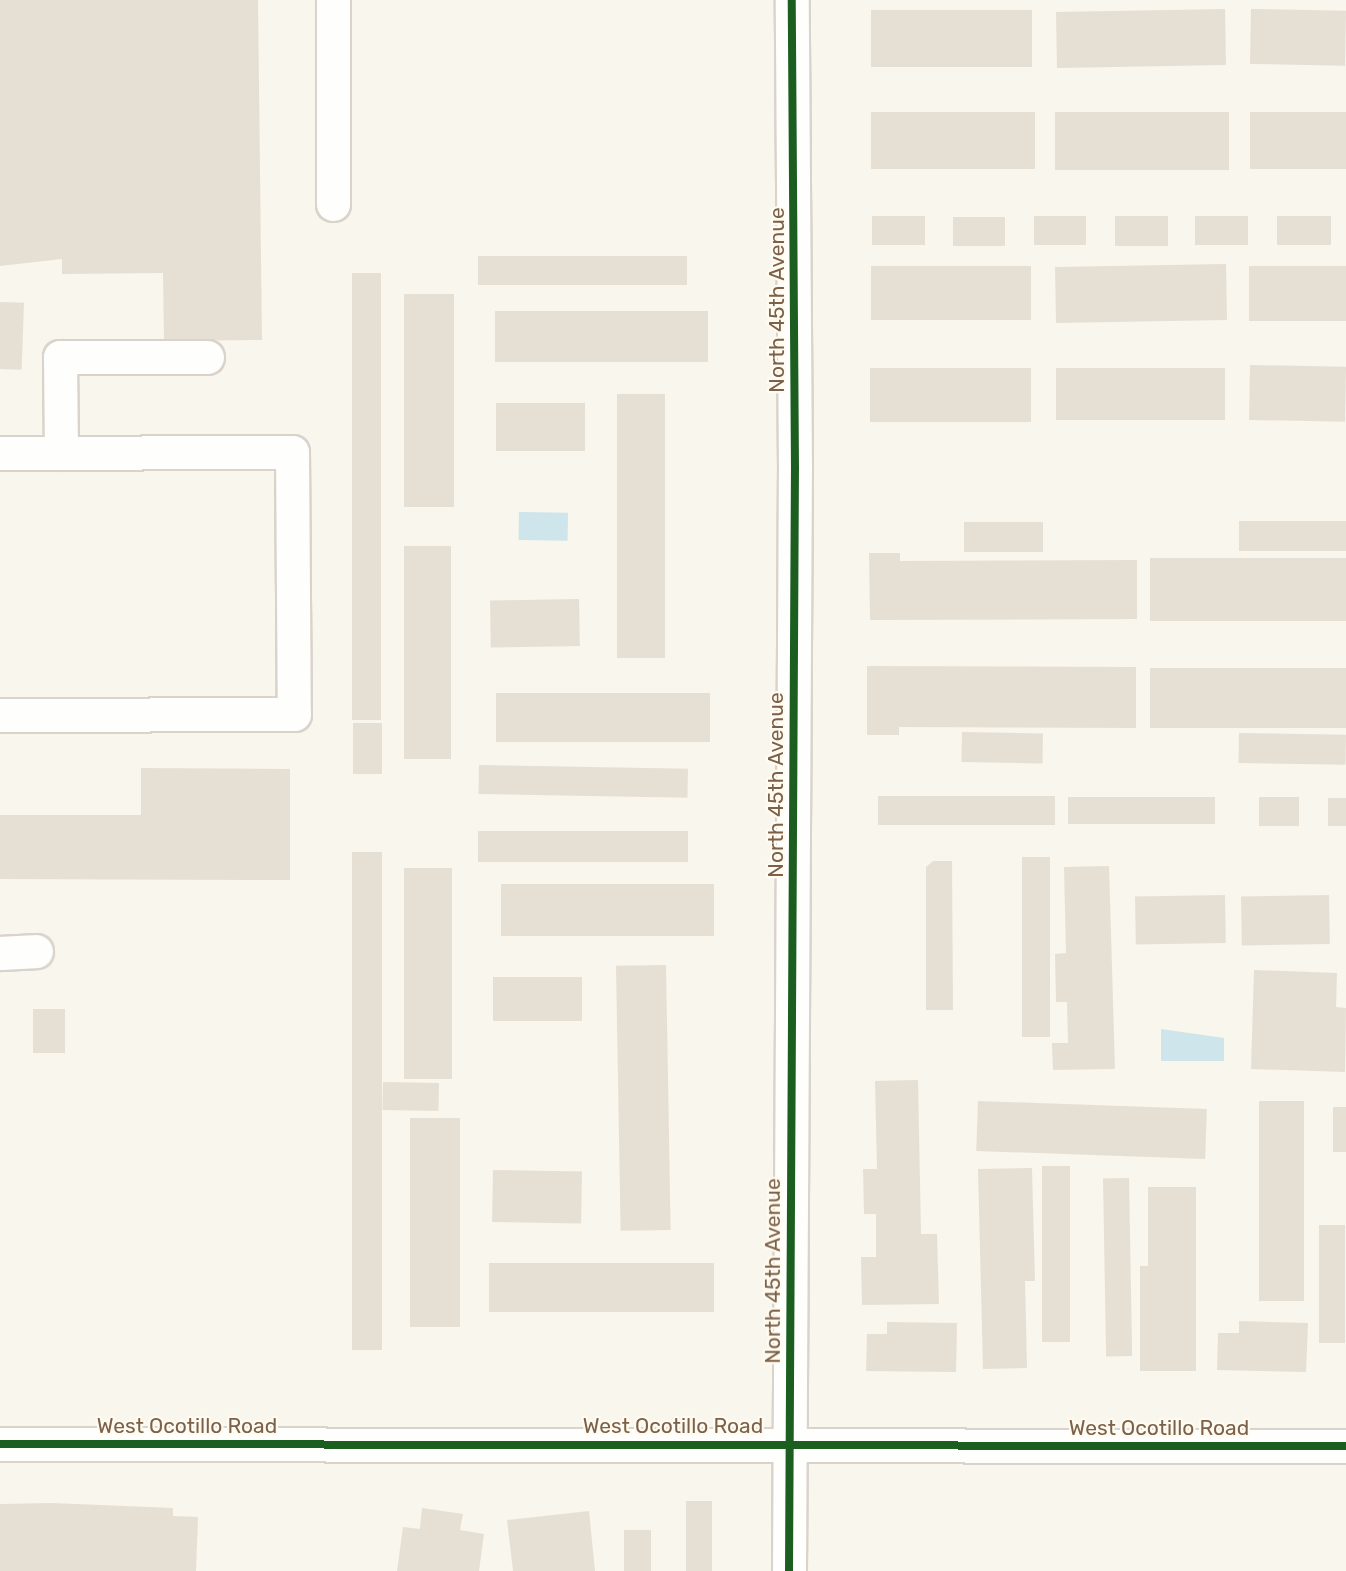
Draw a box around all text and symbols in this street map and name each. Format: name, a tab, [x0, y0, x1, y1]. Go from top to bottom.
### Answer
street label: North 45th Avenue	[764, 207, 790, 393]
street label: North 45th Avenue	[763, 692, 789, 878]
street label: North 45th Avenue	[760, 1178, 786, 1364]
street label: West Ocotillo Road	[97, 1413, 277, 1439]
street label: West Ocotillo Road	[583, 1413, 763, 1439]
street label: West Ocotillo Road	[1069, 1415, 1249, 1441]

